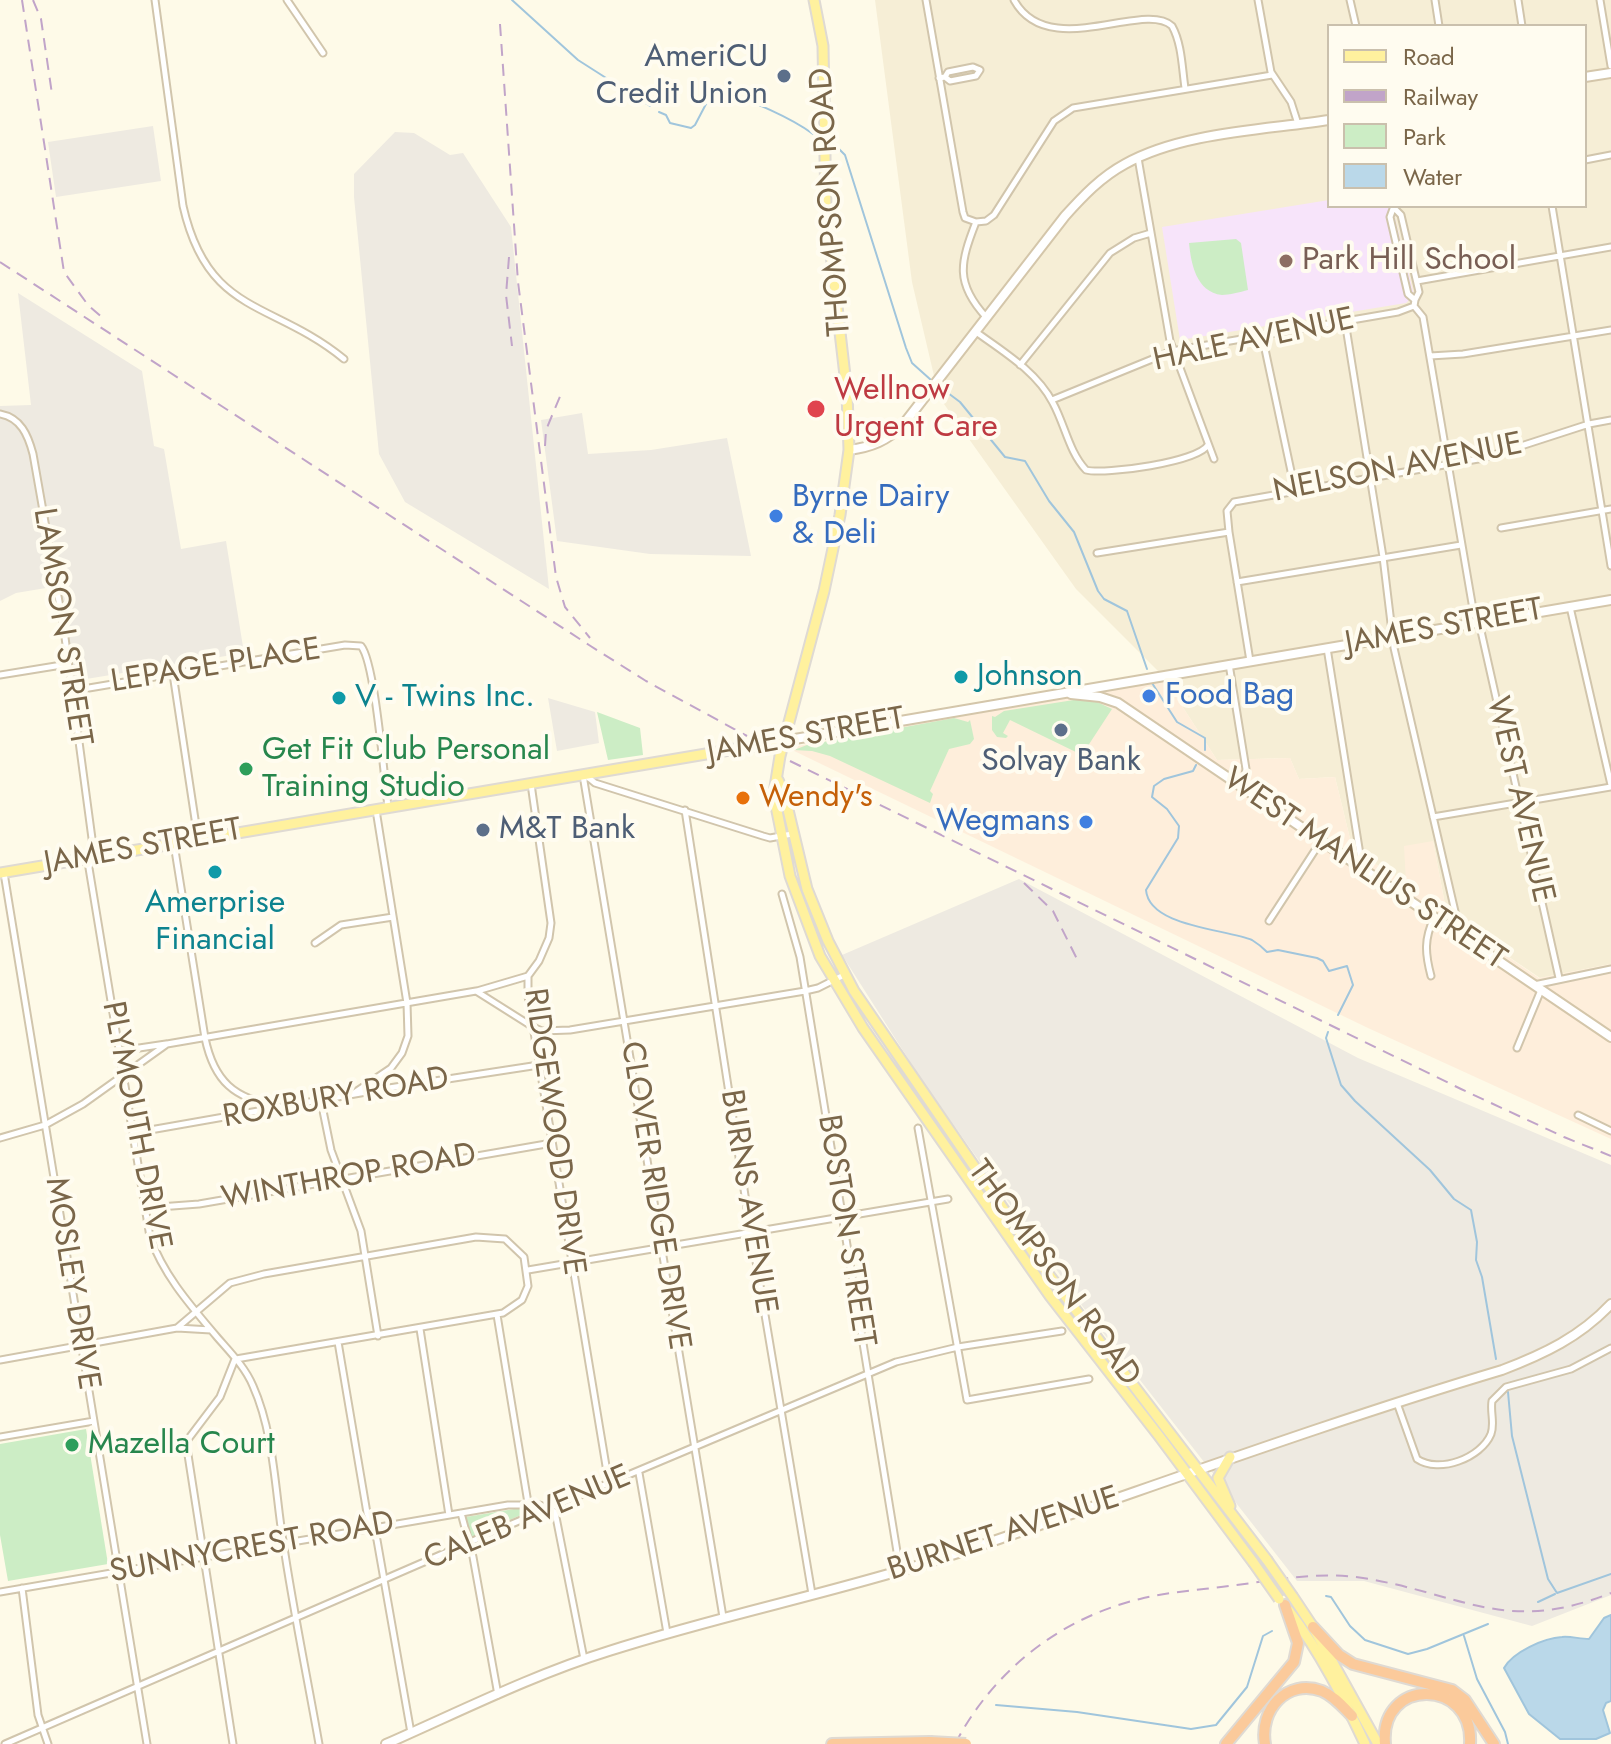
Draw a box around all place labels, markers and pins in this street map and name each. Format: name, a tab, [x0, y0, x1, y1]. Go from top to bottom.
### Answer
place label: AmeriCU Credit Union	[596, 39, 768, 114]
marker: AmeriCU Credit Union	[775, 67, 793, 85]
place label: Park Hill School	[1302, 242, 1516, 280]
marker: Park Hill School	[1277, 252, 1295, 270]
place label: Wellnow Urgent Care	[834, 372, 998, 447]
marker: Wellnow Urgent Care	[805, 398, 827, 420]
place label: Byrne Dairy & Deli	[792, 479, 949, 554]
marker: Byrne Dairy & Deli	[767, 507, 785, 525]
place label: Johnson	[977, 658, 1083, 696]
marker: Johnson	[952, 668, 970, 686]
place label: Food Bag	[1165, 677, 1294, 715]
place label: V - Twins Inc.	[355, 679, 535, 717]
marker: Food Bag	[1140, 687, 1158, 705]
marker: V - Twins Inc.	[330, 689, 348, 707]
marker: Solvay Bank	[1052, 721, 1070, 739]
place label: Get Fit Club Personal Training Studio	[262, 732, 550, 807]
place label: Solvay Bank	[981, 743, 1141, 781]
marker: Get Fit Club Personal Training Studio	[237, 760, 255, 778]
place label: Wendy's	[759, 779, 873, 817]
marker: Wendy's	[734, 789, 752, 807]
place label: Wegmans	[936, 803, 1070, 841]
place label: M&T Bank	[499, 811, 635, 849]
marker: Wegmans	[1077, 813, 1095, 831]
marker: M&T Bank	[474, 821, 492, 839]
marker: Amerprise Financial	[206, 863, 224, 881]
place label: Amerprise Financial	[145, 885, 285, 960]
place label: Mazella Court	[88, 1426, 275, 1464]
marker: Mazella Court	[63, 1436, 81, 1454]

